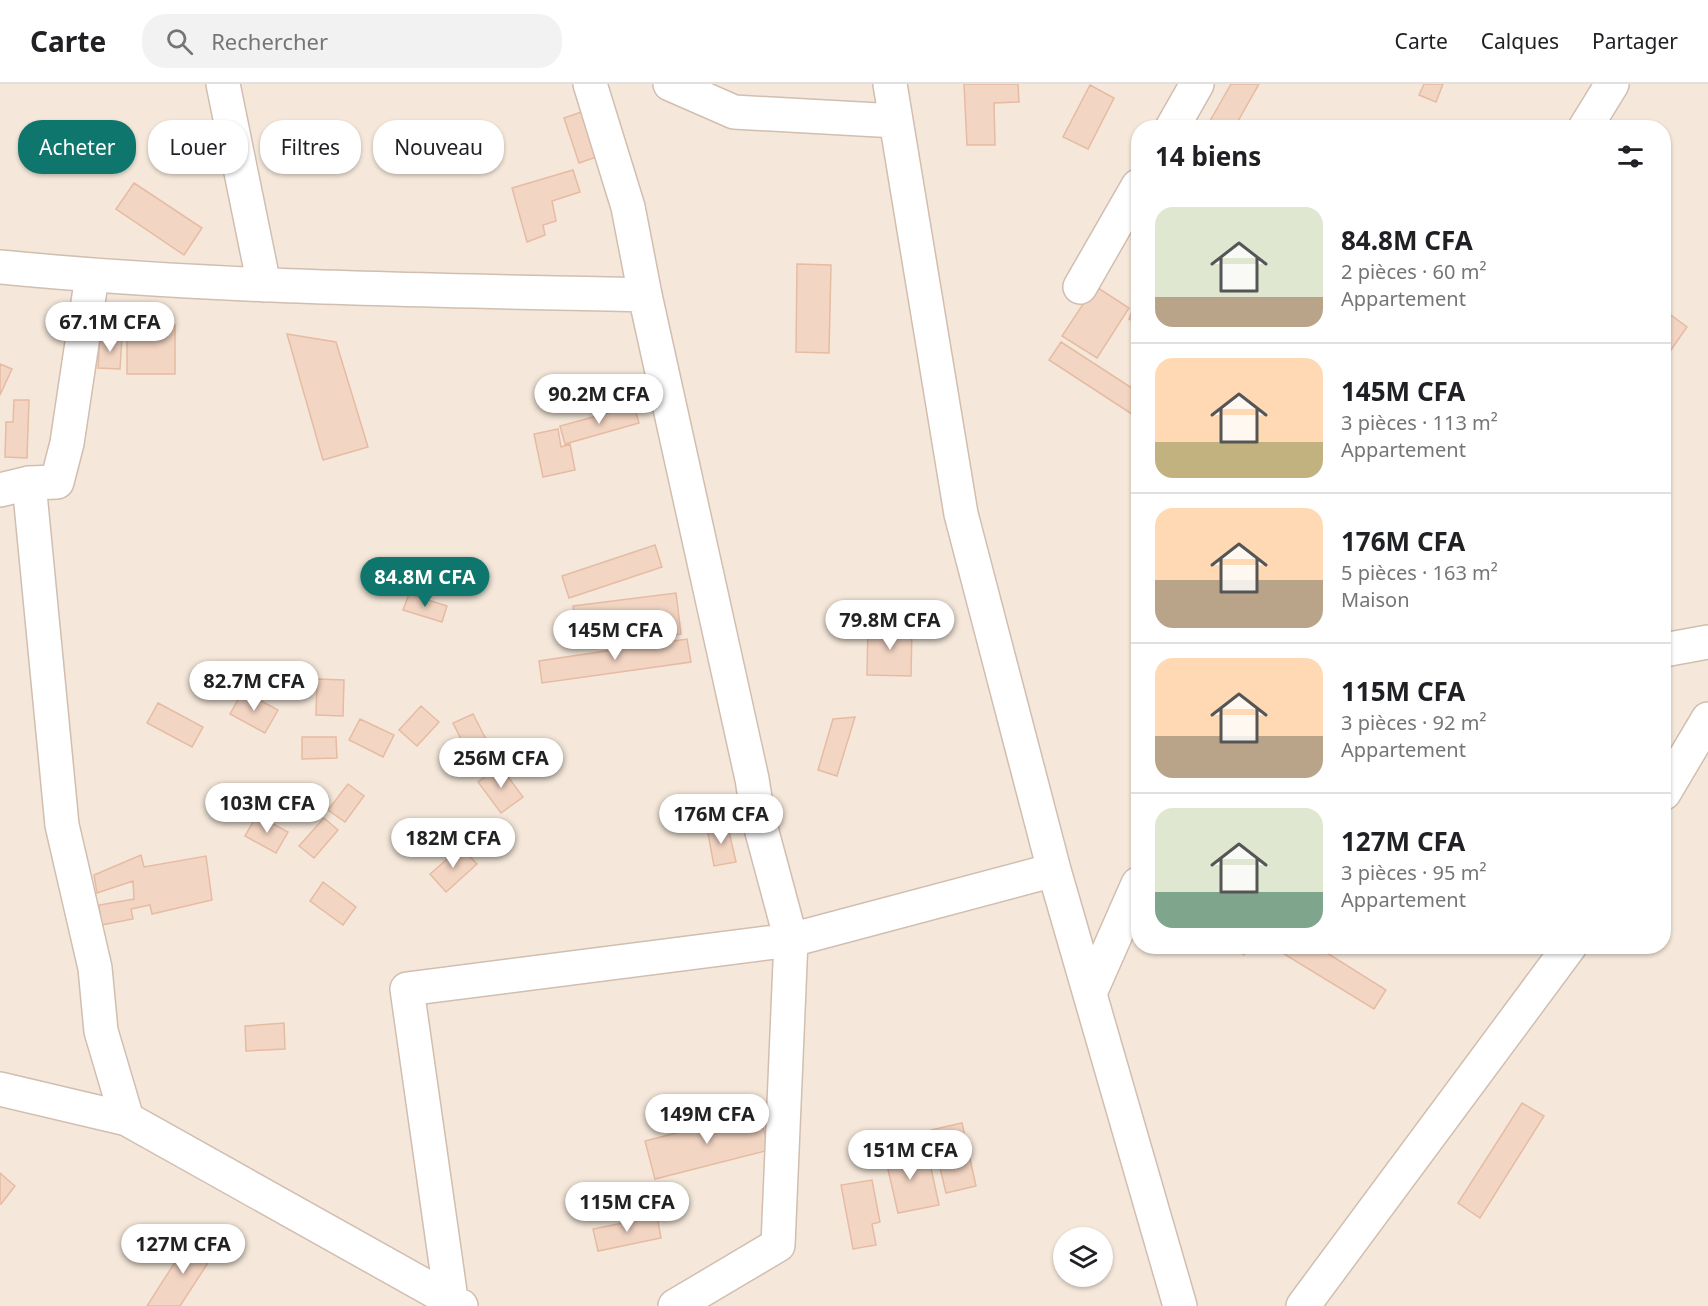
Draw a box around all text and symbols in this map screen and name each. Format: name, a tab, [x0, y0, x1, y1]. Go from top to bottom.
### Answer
search box	[142, 14, 562, 68]
text: Carte	[30, 22, 106, 60]
icon: search	[163, 25, 196, 58]
text: Rechercher	[211, 26, 328, 56]
text: Carte	[1395, 27, 1448, 55]
text: Calques	[1481, 27, 1559, 55]
text: Partager	[1592, 27, 1678, 55]
chip: Acheter	[18, 120, 136, 174]
chip: Louer	[148, 120, 248, 174]
chip: Filtres	[260, 120, 361, 174]
chip: Nouveau	[373, 120, 504, 174]
text: 14 biens	[1155, 138, 1261, 174]
icon: filters	[1614, 140, 1647, 173]
text: 84.8M CFA	[1341, 222, 1473, 258]
icon: home	[1203, 231, 1275, 303]
text: 2 pièces · 60 m²	[1341, 258, 1486, 285]
text: Appartement	[1341, 285, 1466, 312]
pin: 67.1M CFA	[41, 302, 179, 353]
text: 67.1M CFA	[59, 308, 161, 335]
text: 145M CFA	[1341, 373, 1465, 409]
pin: 90.2M CFA	[530, 374, 668, 425]
text: 90.2M CFA	[548, 380, 650, 407]
icon: home	[1203, 382, 1275, 454]
text: 3 pièces · 113 m²	[1341, 409, 1498, 436]
text: Appartement	[1341, 436, 1466, 463]
text: 176M CFA	[1341, 523, 1465, 559]
icon: home	[1203, 532, 1275, 604]
pin: 84.8M CFA	[356, 557, 494, 608]
text: 5 pièces · 163 m²	[1341, 559, 1498, 586]
text: 84.8M CFA	[374, 563, 476, 590]
text: Maison	[1341, 586, 1410, 613]
pin: 79.8M CFA	[821, 600, 959, 651]
text: 79.8M CFA	[839, 606, 941, 633]
pin: 145M CFA	[553, 610, 677, 661]
text: 145M CFA	[567, 616, 663, 643]
pin: 82.7M CFA	[185, 661, 323, 712]
text: 82.7M CFA	[203, 667, 305, 694]
text: 115M CFA	[1341, 673, 1465, 709]
icon: home	[1203, 682, 1275, 754]
text: 3 pièces · 92 m²	[1341, 709, 1486, 736]
text: Appartement	[1341, 736, 1466, 763]
pin: 256M CFA	[439, 738, 563, 789]
text: 256M CFA	[453, 744, 549, 771]
pin: 103M CFA	[205, 783, 329, 834]
text: 103M CFA	[219, 789, 315, 816]
pin: 176M CFA	[659, 794, 783, 845]
text: 176M CFA	[673, 800, 769, 827]
pin: 182M CFA	[391, 818, 515, 869]
text: 127M CFA	[1341, 823, 1465, 859]
text: 182M CFA	[405, 824, 501, 851]
icon: home	[1203, 832, 1275, 904]
text: 3 pièces · 95 m²	[1341, 859, 1486, 886]
text: Appartement	[1341, 886, 1466, 913]
pin: 149M CFA	[645, 1094, 769, 1145]
text: 149M CFA	[659, 1100, 755, 1127]
pin: 151M CFA	[848, 1130, 972, 1181]
text: 151M CFA	[862, 1136, 958, 1163]
pin: 115M CFA	[565, 1182, 689, 1233]
text: 115M CFA	[579, 1188, 675, 1215]
pin: 127M CFA	[121, 1224, 245, 1275]
map controls	[1053, 1227, 1113, 1287]
button: layers	[1053, 1227, 1113, 1287]
text: 127M CFA	[135, 1230, 231, 1257]

